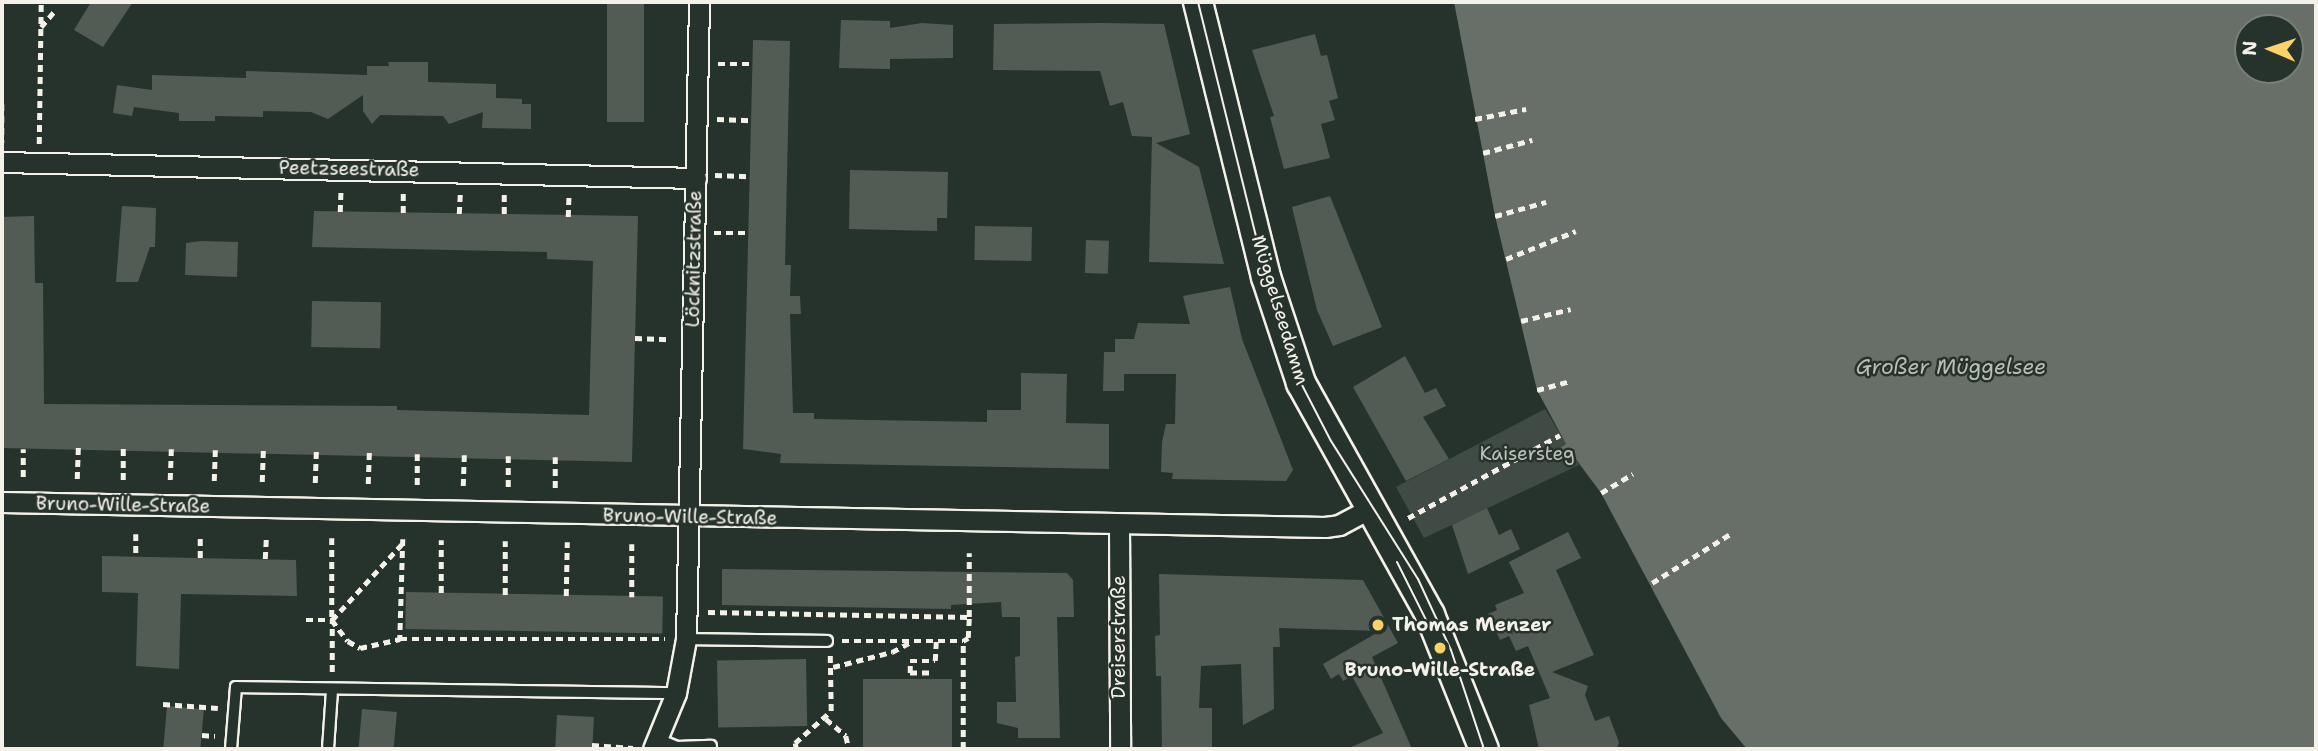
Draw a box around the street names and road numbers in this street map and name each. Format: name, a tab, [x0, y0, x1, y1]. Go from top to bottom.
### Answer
street label: Peetzseestraße	[278, 156, 420, 182]
street label: Löcknitzstraße	[681, 190, 707, 328]
street label: Müggelseedamm	[1246, 232, 1314, 388]
street label: Bruno-Wille-Straße	[36, 492, 210, 518]
street label: Bruno-Wille-Straße	[603, 504, 777, 530]
street label: Dreiserstraße	[1108, 575, 1130, 699]

